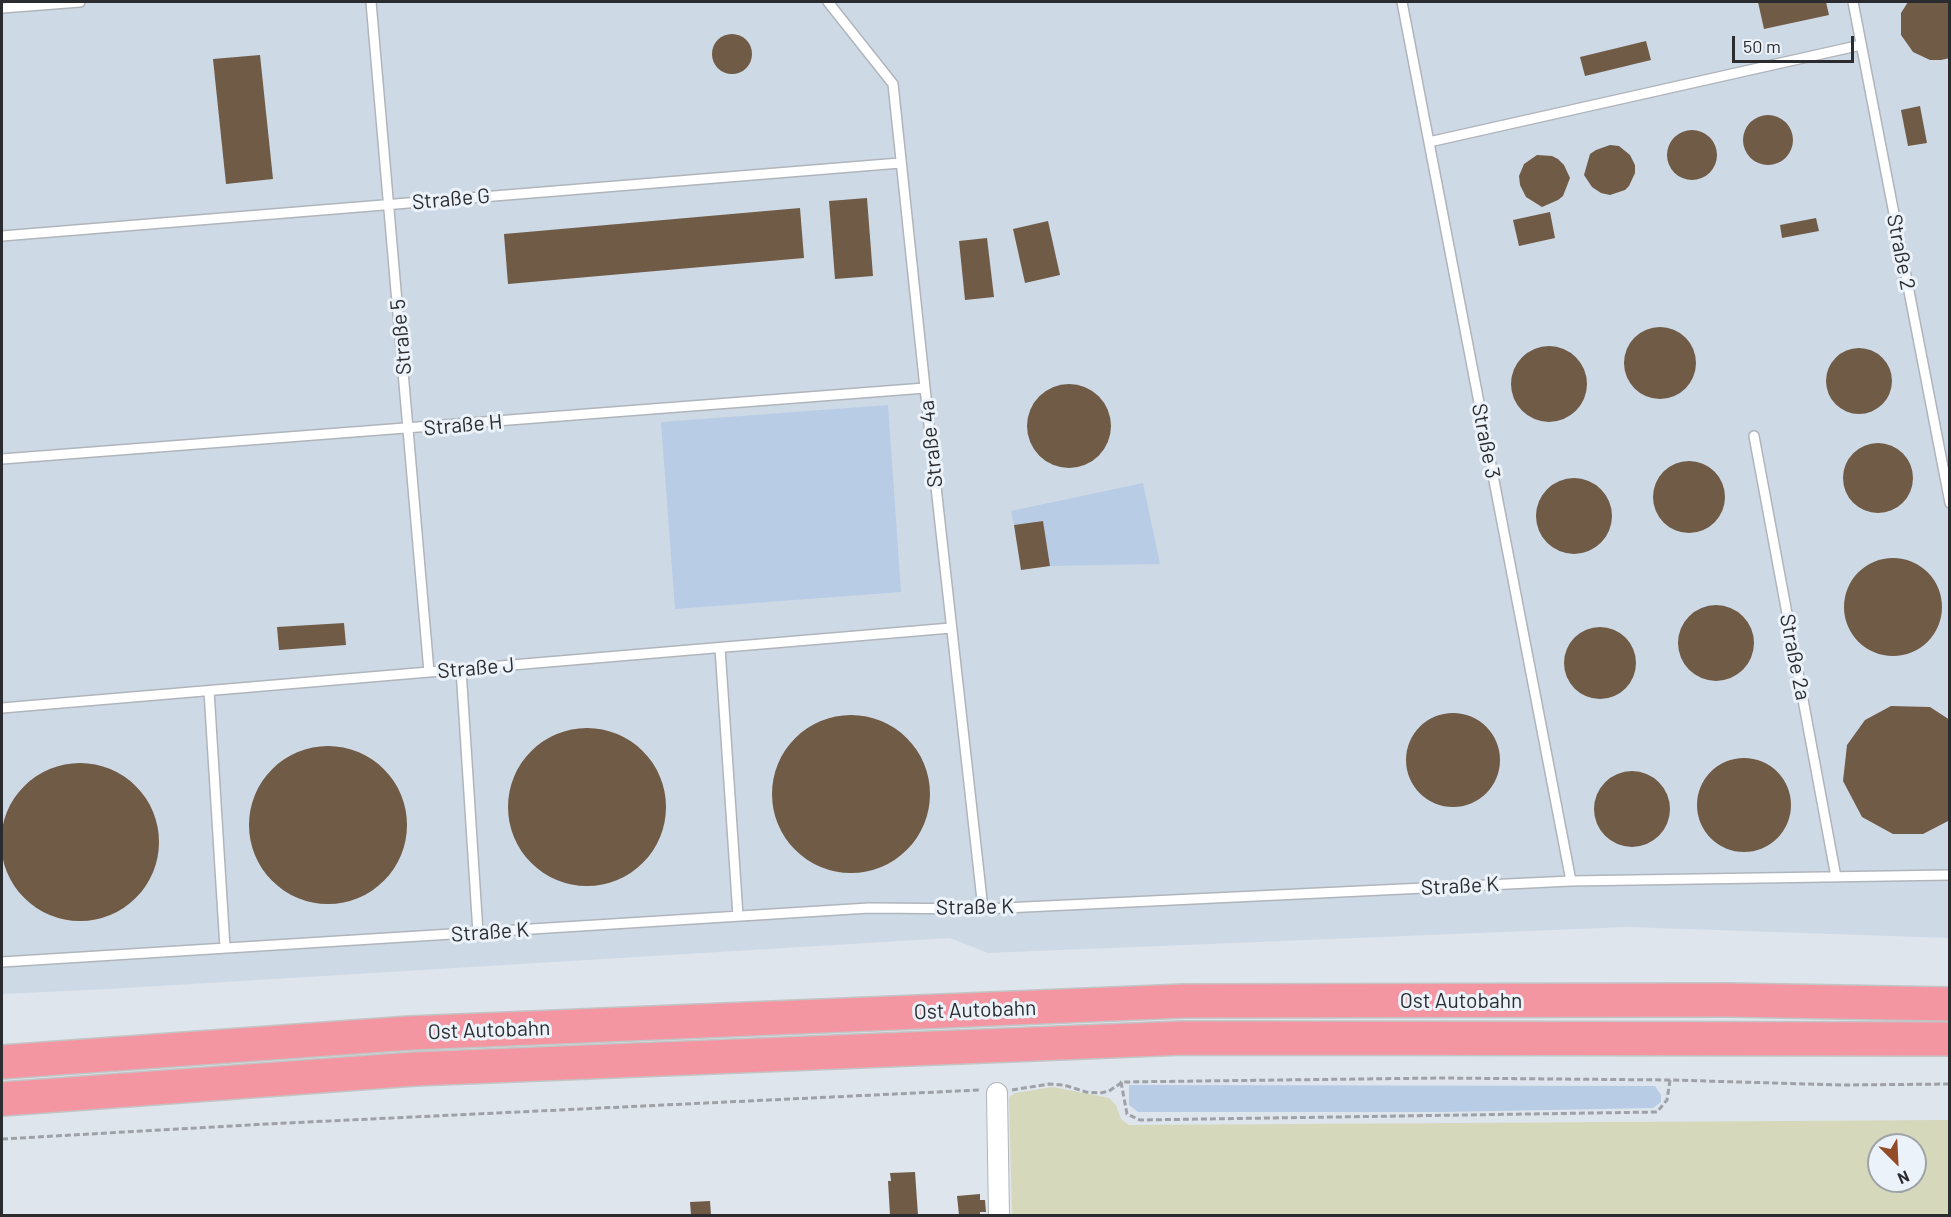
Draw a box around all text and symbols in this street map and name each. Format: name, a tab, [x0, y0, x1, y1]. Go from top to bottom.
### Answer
scale bar	[1735, 24, 1856, 62]
text: 50 m	[1743, 35, 1781, 57]
street label: Straße G	[411, 183, 491, 215]
street label: Straße 2	[1881, 212, 1921, 292]
street label: Straße 5	[385, 298, 417, 376]
street label: Straße 4a	[914, 399, 948, 489]
street label: Straße 3	[1466, 401, 1506, 481]
street label: Straße H	[423, 409, 503, 441]
street label: Straße 2a	[1774, 612, 1816, 702]
street label: Straße J	[436, 652, 516, 684]
street label: Straße K	[1420, 871, 1500, 901]
street label: Straße K	[936, 894, 1014, 920]
street label: Straße K	[450, 917, 530, 947]
street label: Ost Autobahn	[1400, 988, 1522, 1014]
street label: Ost Autobahn	[913, 995, 1037, 1025]
street label: Ost Autobahn	[427, 1015, 551, 1045]
north arrow	[1867, 1133, 1927, 1193]
text: N	[1895, 1167, 1912, 1189]

